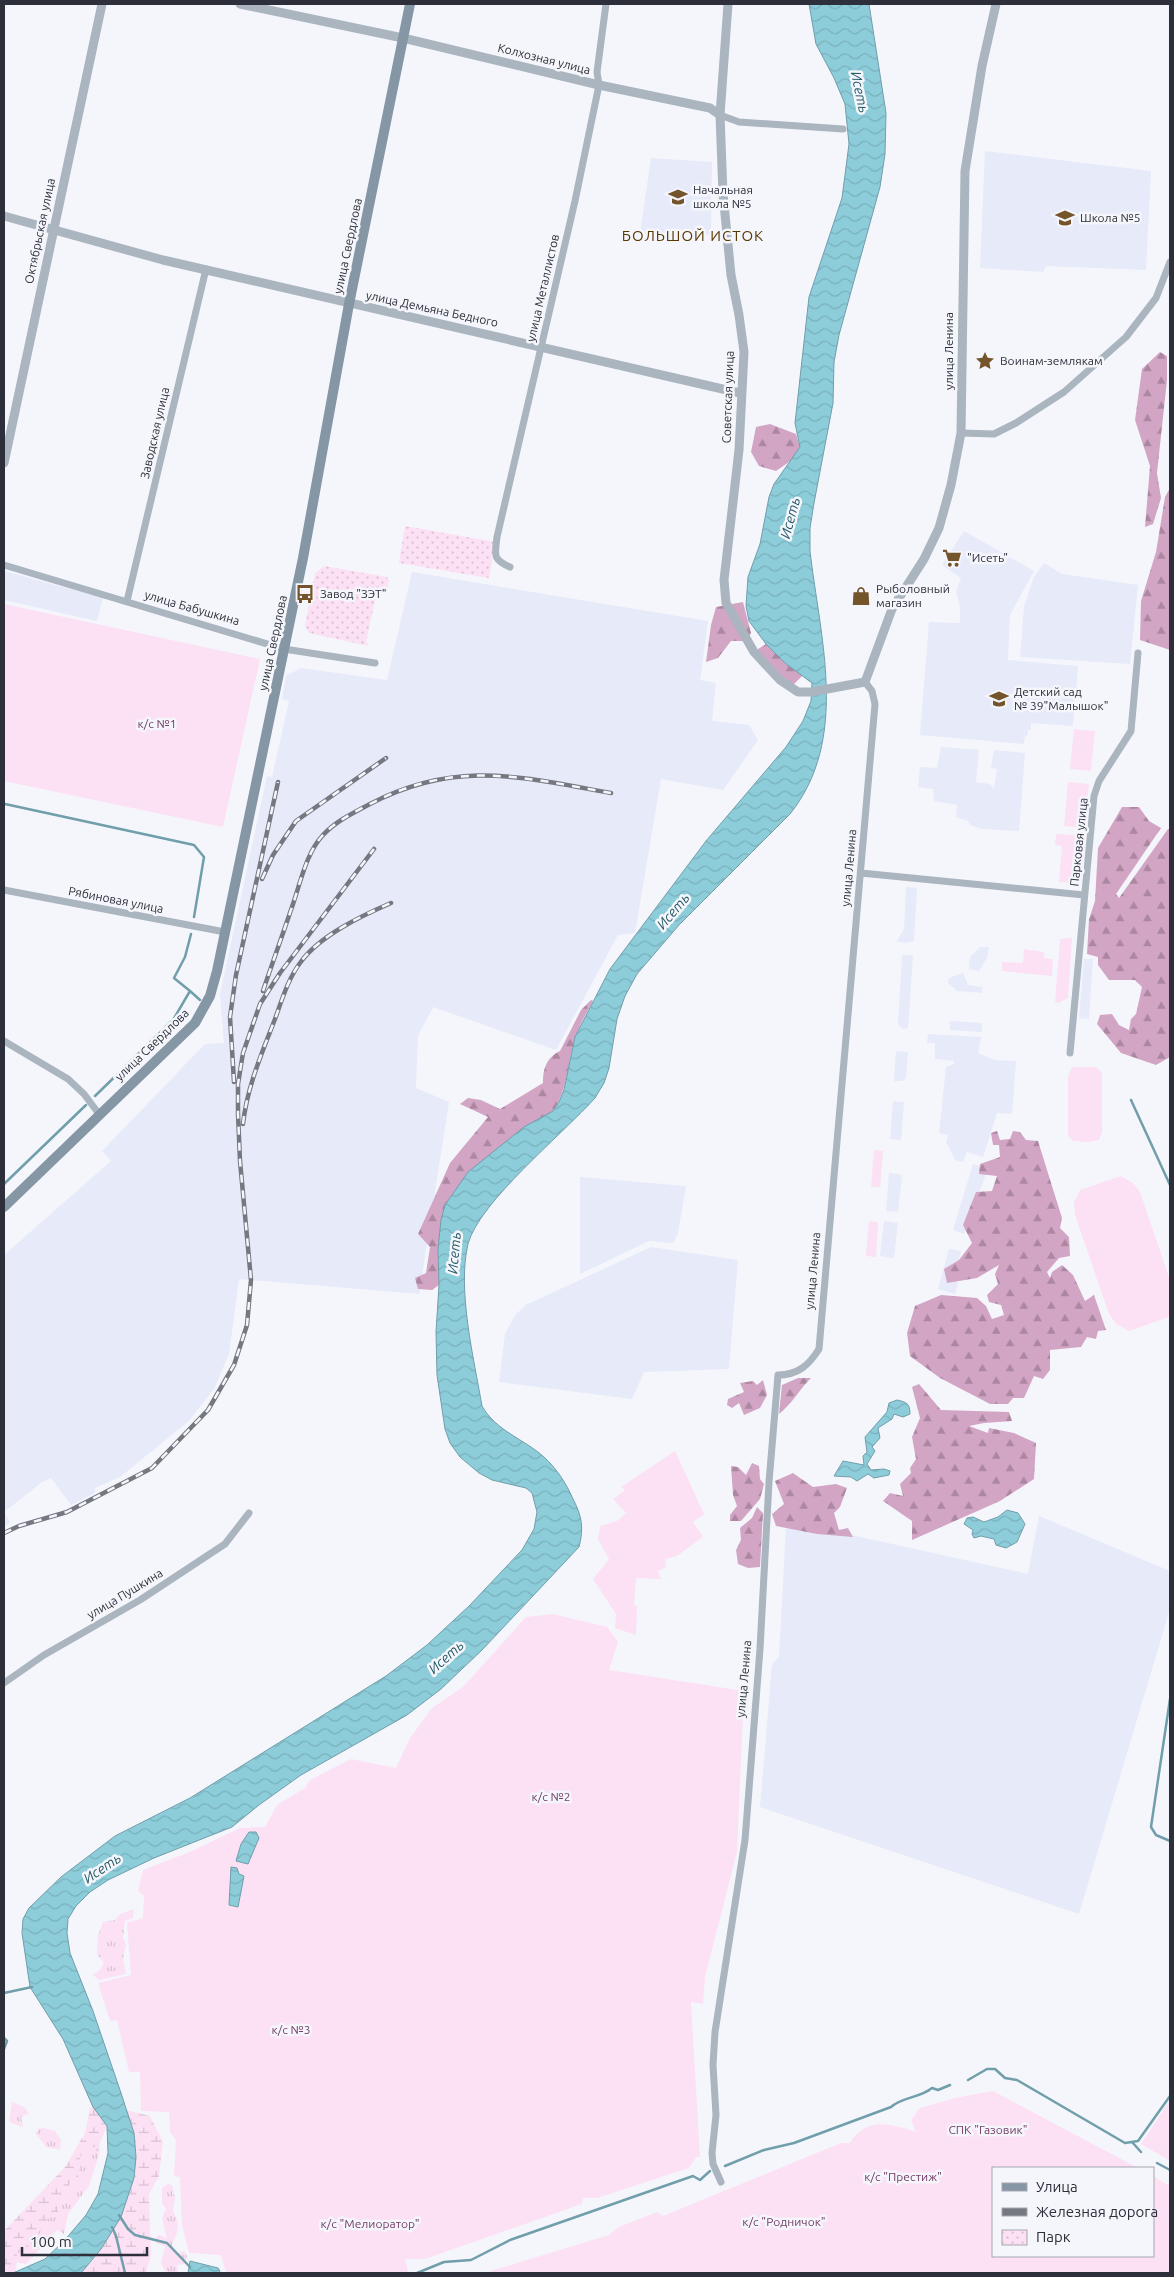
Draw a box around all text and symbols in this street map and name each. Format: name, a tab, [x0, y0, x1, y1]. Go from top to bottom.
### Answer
street label: Колхозная улица	[496, 41, 592, 76]
water label: Исеть	[848, 70, 872, 114]
street label: Октябрьская улица	[22, 177, 57, 285]
place label: Начальная школа №5	[693, 183, 753, 210]
school or university icon: Начальная школа №5	[667, 186, 689, 208]
street label: улица Свердлова	[331, 197, 364, 295]
school or university icon: Школа №5	[1054, 207, 1076, 229]
place label: Школа №5	[1080, 211, 1141, 224]
district label: БОЛЬШОЙ ИСТОК	[622, 227, 764, 244]
street label: улица Металлистов	[524, 233, 561, 343]
street label: улица Демьяна Бедного	[365, 288, 499, 329]
street label: улица Ленина	[942, 312, 955, 390]
street label: Советская улица	[719, 350, 736, 444]
place icon: Воинам-землякам	[974, 350, 996, 372]
place label: Воинам-землякам	[1000, 354, 1103, 367]
street label: Заводская улица	[138, 386, 171, 480]
water label: Исеть	[777, 496, 803, 540]
supermarket icon: "Исеть"	[941, 547, 963, 569]
place label: "Исеть"	[967, 551, 1008, 564]
place label: Рыболовный магазин	[876, 582, 950, 609]
bus stop icon: Завод "ЗЭТ"	[294, 583, 316, 605]
shop icon: Рыболовный магазин	[850, 585, 872, 607]
place label: Завод "ЗЭТ"	[320, 587, 387, 600]
street label: улица Бабушкина	[143, 588, 241, 627]
street label: улица Свердлова	[256, 594, 289, 692]
place label: Детский сад № 39"Малышок"	[1014, 685, 1109, 712]
school or university icon: Детский сад № 39"Малышок"	[988, 688, 1010, 710]
park label: к/с №1	[138, 717, 177, 730]
street label: Парковая улица	[1067, 797, 1090, 887]
street label: улица Ленина	[839, 829, 858, 907]
street label: Рябиновая улица	[67, 884, 165, 915]
water label: Исеть	[653, 890, 693, 932]
street label: улица Свердлова	[112, 1006, 191, 1083]
water label: Исеть	[444, 1231, 464, 1275]
street label: улица Ленина	[803, 1232, 822, 1310]
street label: улица Пушкина	[85, 1566, 165, 1621]
water label: Исеть	[425, 1637, 467, 1677]
street label: улица Ленина	[734, 1640, 753, 1718]
park label: к/с №2	[532, 1790, 571, 1803]
water label: Исеть	[80, 1850, 124, 1886]
park label: к/с №3	[272, 2023, 311, 2036]
park label: СПК "Газовик"	[948, 2123, 1028, 2136]
legend	[992, 2167, 1154, 2257]
park label: к/с "Престиж"	[864, 2170, 942, 2183]
text: Улица	[1036, 2178, 1078, 2195]
text: Железная дорога	[1036, 2203, 1158, 2220]
park label: к/с "Родничок"	[742, 2215, 826, 2228]
park label: к/с "Мелиоратор"	[320, 2217, 420, 2230]
scale bar	[22, 2224, 148, 2256]
text: Парк	[1036, 2228, 1071, 2245]
text: 100 m	[30, 2233, 72, 2250]

